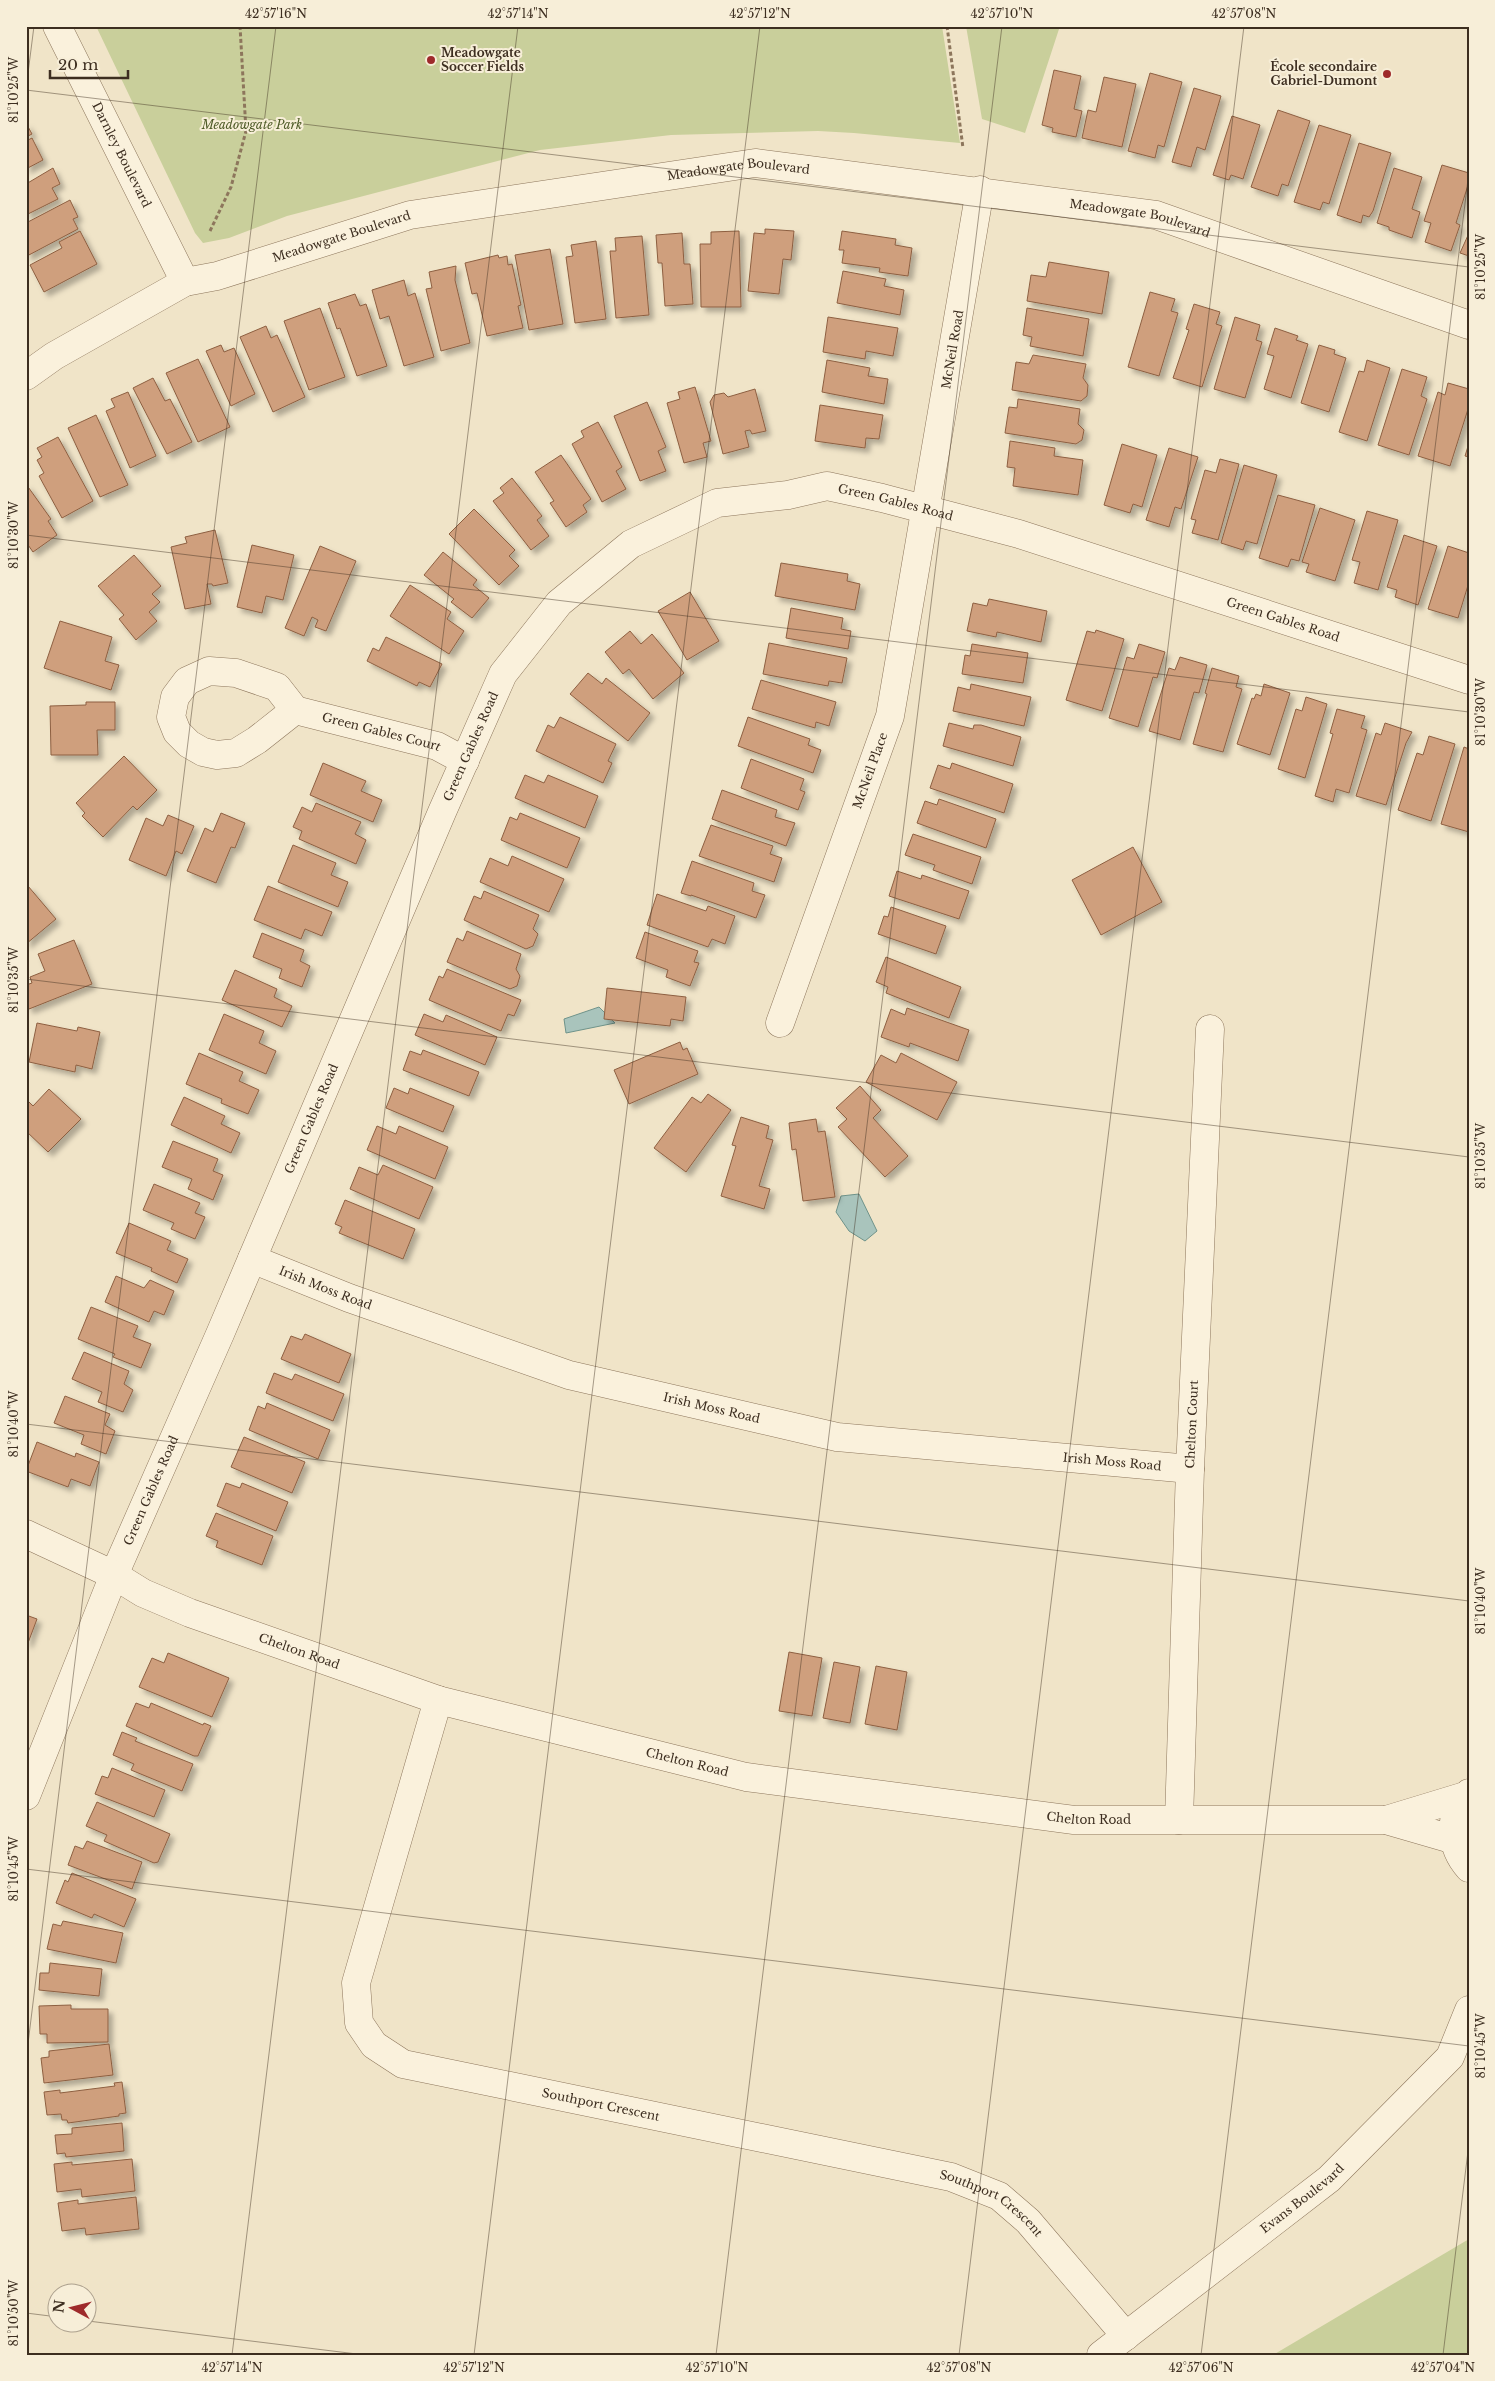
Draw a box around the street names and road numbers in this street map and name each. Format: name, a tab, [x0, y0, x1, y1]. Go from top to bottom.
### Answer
street label: Darnley Boulevard	[89, 99, 154, 210]
street label: Meadowgate Boulevard	[666, 155, 811, 183]
street label: Meadowgate Boulevard	[1069, 196, 1212, 241]
street label: Meadowgate Boulevard	[270, 207, 412, 265]
street label: McNeil Road	[938, 309, 966, 390]
street label: Green Gables Road	[837, 481, 955, 523]
street label: Green Gables Road	[1225, 594, 1342, 645]
street label: Green Gables Road	[440, 689, 501, 803]
street label: Green Gables Court	[320, 709, 444, 754]
street label: McNeil Place	[849, 730, 891, 811]
street label: Green Gables Road	[281, 1061, 341, 1176]
street label: Irish Moss Road	[277, 1263, 374, 1313]
street label: Chelton Court	[1182, 1379, 1201, 1469]
street label: Irish Moss Road	[662, 1389, 762, 1426]
street label: Green Gables Road	[120, 1433, 181, 1548]
street label: Irish Moss Road	[1062, 1450, 1162, 1473]
street label: Chelton Road	[257, 1630, 342, 1672]
street label: Chelton Road	[644, 1744, 730, 1779]
street label: Chelton Road	[1046, 1808, 1131, 1827]
street label: Southport Crescent	[541, 2085, 662, 2124]
street label: Evans Boulevard	[1257, 2160, 1347, 2236]
street label: Southport Crescent	[938, 2167, 1046, 2240]

